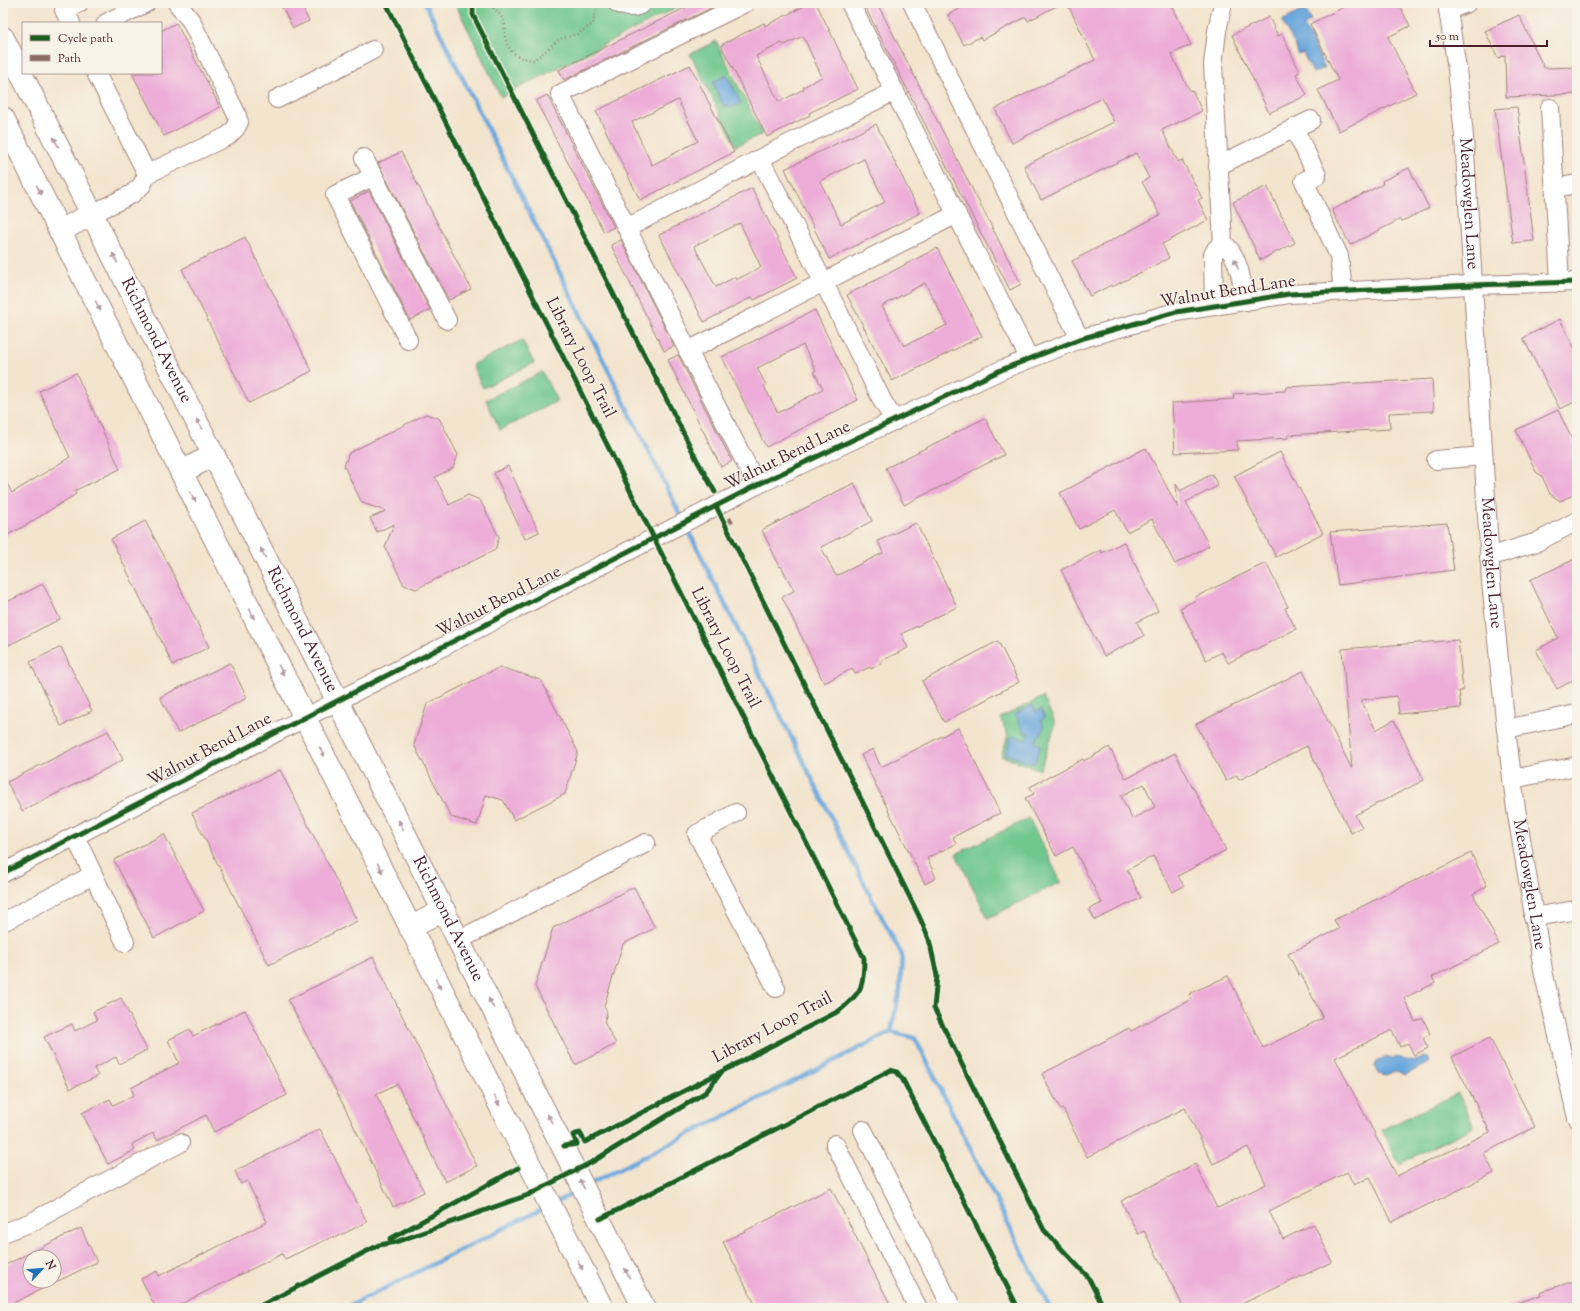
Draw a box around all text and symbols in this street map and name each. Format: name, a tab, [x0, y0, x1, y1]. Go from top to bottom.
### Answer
legend	[22, 22, 162, 74]
scale bar	[1430, 22, 1547, 48]
text: 50 m	[1435, 28, 1459, 46]
text: Cycle path	[58, 30, 113, 48]
text: Path	[58, 50, 81, 68]
one-way arrow	[52, 137, 59, 148]
street label: Meadowglen Lane	[1452, 137, 1484, 270]
one-way arrow	[36, 184, 43, 196]
one-way arrow	[111, 252, 118, 264]
one-way arrow	[1232, 257, 1238, 269]
street label: Walnut Bend Lane	[1158, 269, 1298, 315]
street label: Richmond Avenue	[114, 274, 198, 408]
street label: Library Loop Trail	[539, 293, 621, 423]
one-way arrow	[94, 300, 101, 312]
street label: Walnut Bend Lane	[721, 415, 855, 497]
one-way arrow	[196, 418, 202, 430]
one-way arrow	[190, 492, 197, 503]
street label: Meadowglen Lane	[1474, 497, 1508, 630]
one-way arrow	[260, 547, 266, 559]
street label: Walnut Bend Lane	[432, 560, 566, 644]
street label: Richmond Avenue	[260, 563, 344, 697]
street label: Library Loop Trail	[684, 583, 766, 713]
one-way arrow	[249, 608, 255, 619]
one-way arrow	[278, 665, 284, 676]
street label: Walnut Bend Lane	[144, 707, 276, 793]
one-way arrow	[319, 746, 325, 758]
street label: Meadowglen Lane	[1506, 818, 1552, 952]
one-way arrow	[398, 819, 404, 830]
street label: Richmond Avenue	[406, 852, 490, 986]
one-way arrow	[377, 862, 383, 874]
one-way arrow	[435, 979, 442, 990]
street label: Library Loop Trail	[709, 986, 837, 1070]
one-way arrow	[488, 997, 494, 1009]
one-way arrow	[494, 1095, 500, 1106]
one-way arrow	[547, 1113, 553, 1125]
one-way arrow	[579, 1178, 585, 1189]
north arrow	[22, 1249, 62, 1289]
text: N	[41, 1257, 59, 1273]
one-way arrow	[577, 1259, 583, 1270]
one-way arrow	[623, 1268, 630, 1279]

